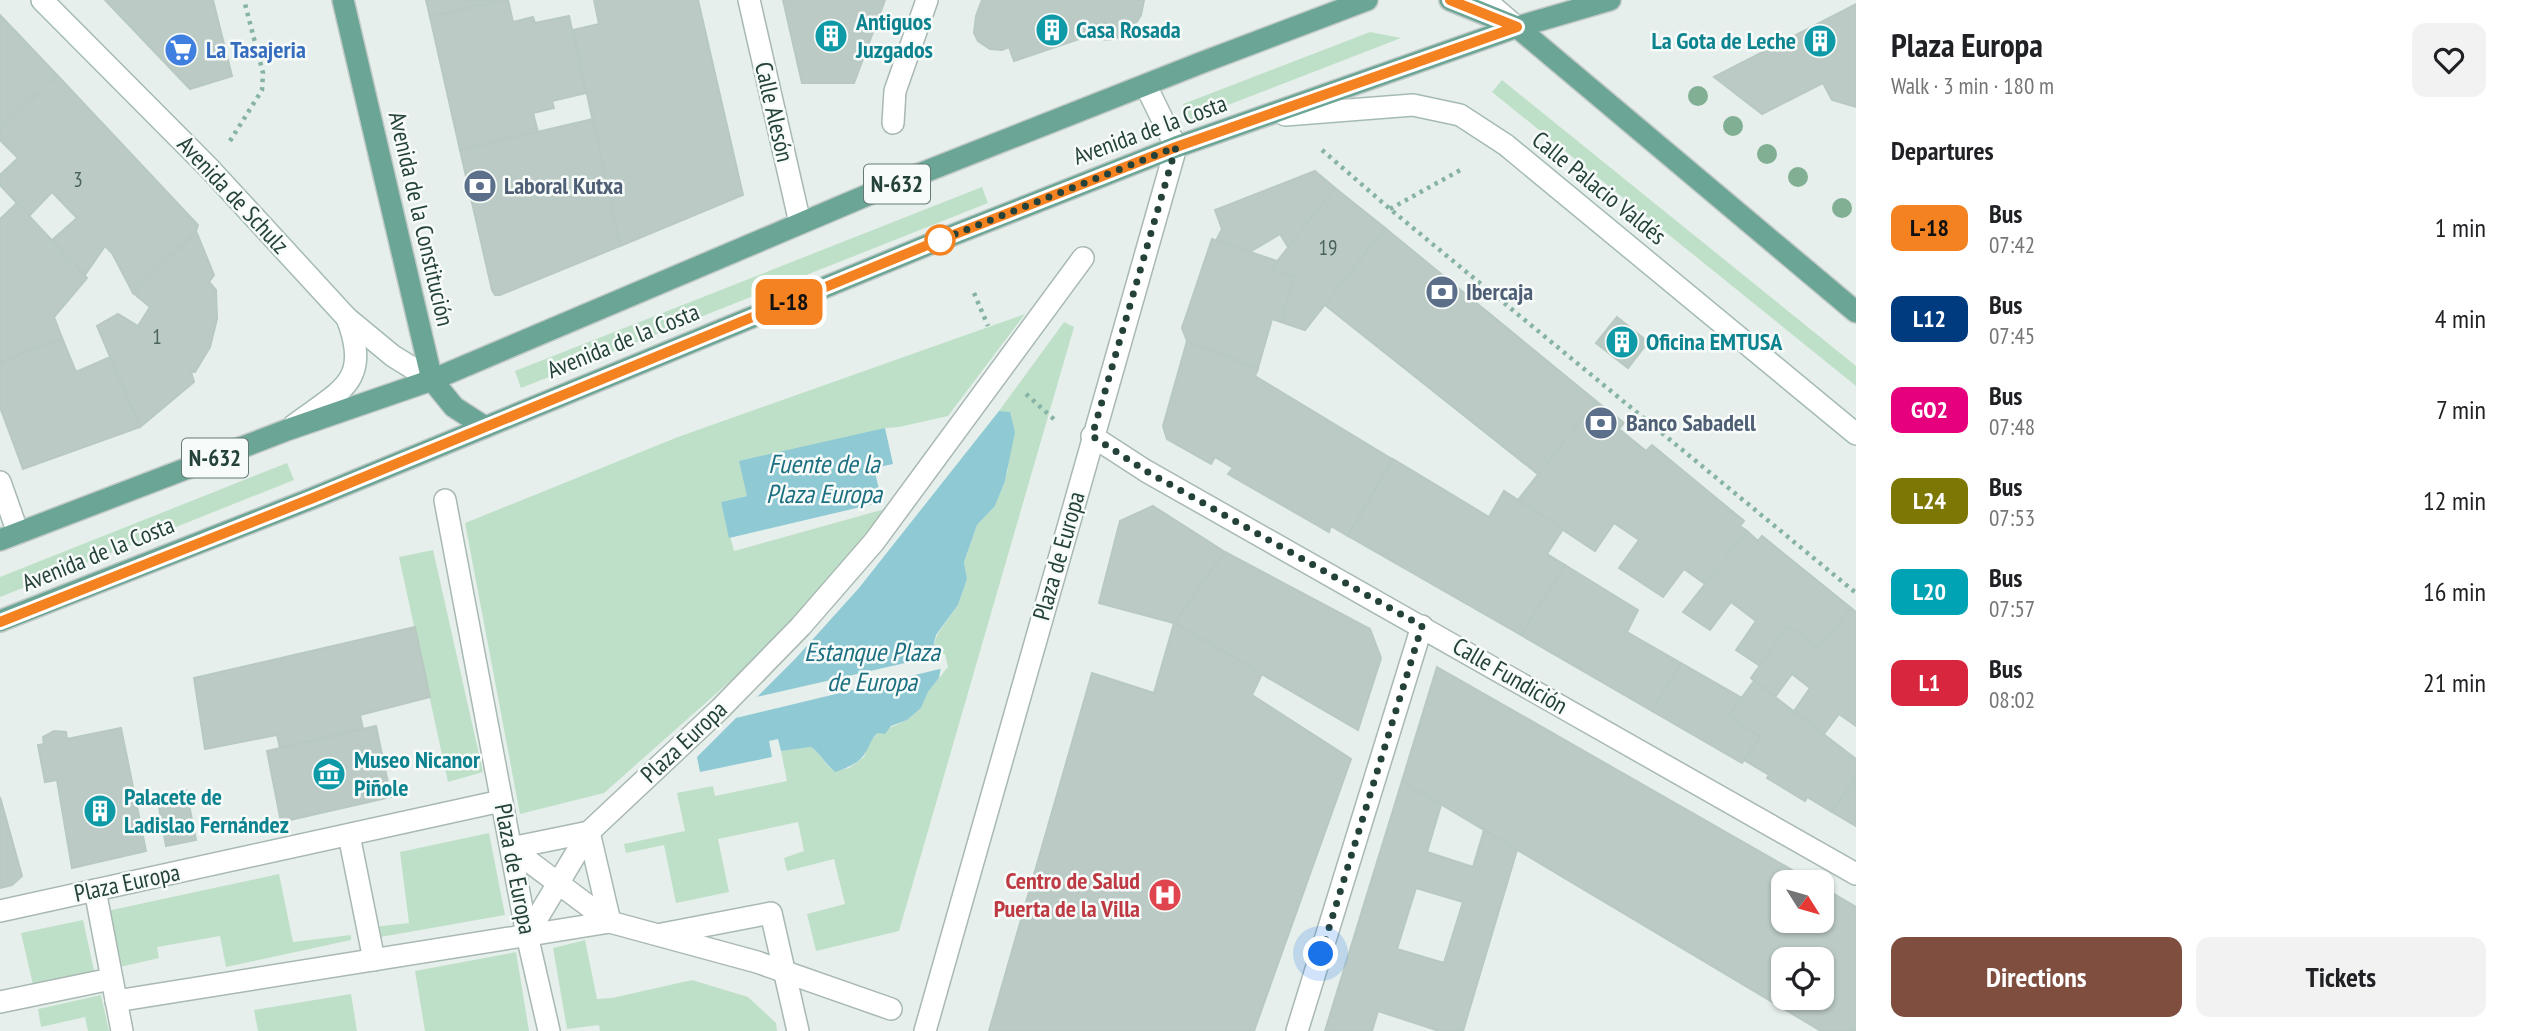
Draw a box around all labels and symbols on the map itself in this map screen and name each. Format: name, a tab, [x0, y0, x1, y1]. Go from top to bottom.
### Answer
place label: Antiguos Juzgados	[855, 6, 933, 65]
building icon: Casa Rosada	[1033, 11, 1071, 49]
place label: Casa Rosada	[1076, 14, 1181, 45]
building icon: Antiguos Juzgados	[812, 17, 850, 55]
building icon: La Gota de Leche	[1801, 22, 1839, 60]
place label: La Gota de Leche	[1652, 25, 1796, 56]
supermarket icon: La Tasajeria	[162, 31, 200, 69]
place label: La Tasajeria	[206, 34, 306, 65]
street label: Calle Alesón	[748, 59, 801, 165]
street label: Avenida de la Costa	[1069, 87, 1231, 172]
street label: Avenida de la Constitución	[382, 109, 461, 329]
street label: Calle Palacio Valdés	[1526, 124, 1673, 251]
street label: Avenida de Schulz	[171, 129, 296, 260]
road number: N-632	[864, 164, 930, 204]
house number: 3	[73, 166, 83, 193]
bank icon: Laboral Kutxa	[461, 167, 499, 205]
place label: Laboral Kutxa	[504, 170, 623, 201]
unlabelled marker	[925, 225, 955, 255]
house number: 19	[1319, 234, 1337, 261]
bank icon: Ibercaja	[1423, 273, 1461, 311]
place label: Ibercaja	[1466, 276, 1533, 307]
line badge: L-18	[740, 279, 838, 325]
street label: Avenida de la Costa	[542, 296, 703, 385]
house number: 1	[152, 323, 162, 350]
building icon: Oficina EMTUSA	[1603, 323, 1641, 361]
place label: Oficina EMTUSA	[1646, 326, 1783, 357]
bank icon: Banco Sabadell	[1582, 404, 1620, 442]
place label: Banco Sabadell	[1626, 407, 1756, 438]
road number: N-632	[182, 438, 248, 478]
water label: Fuente de la Plaza Europa	[766, 447, 884, 510]
street label: Plaza de Europa	[1025, 488, 1092, 624]
street label: Avenida de la Costa	[17, 509, 178, 598]
street label: Calle Fundición	[1447, 630, 1573, 721]
water label: Estanque Plaza de Europa	[804, 635, 941, 698]
street label: Plaza Europa	[634, 694, 733, 789]
place label: Museo Nicanor Piñole	[354, 744, 481, 803]
museum icon: Museo Nicanor Piñole	[310, 755, 348, 793]
place label: Palacete de Ladislao Fernández	[124, 781, 289, 840]
building icon: Palacete de Ladislao Fernández	[81, 792, 119, 830]
street label: Plaza de Europa	[488, 801, 543, 937]
street label: Plaza Europa	[71, 856, 182, 909]
place label: Centro de Salud Puerta de la Villa	[994, 865, 1140, 924]
north arrow	[1771, 870, 1834, 933]
hospital icon: Centro de Salud Puerta de la Villa	[1146, 876, 1184, 914]
your location	[1303, 936, 1338, 971]

